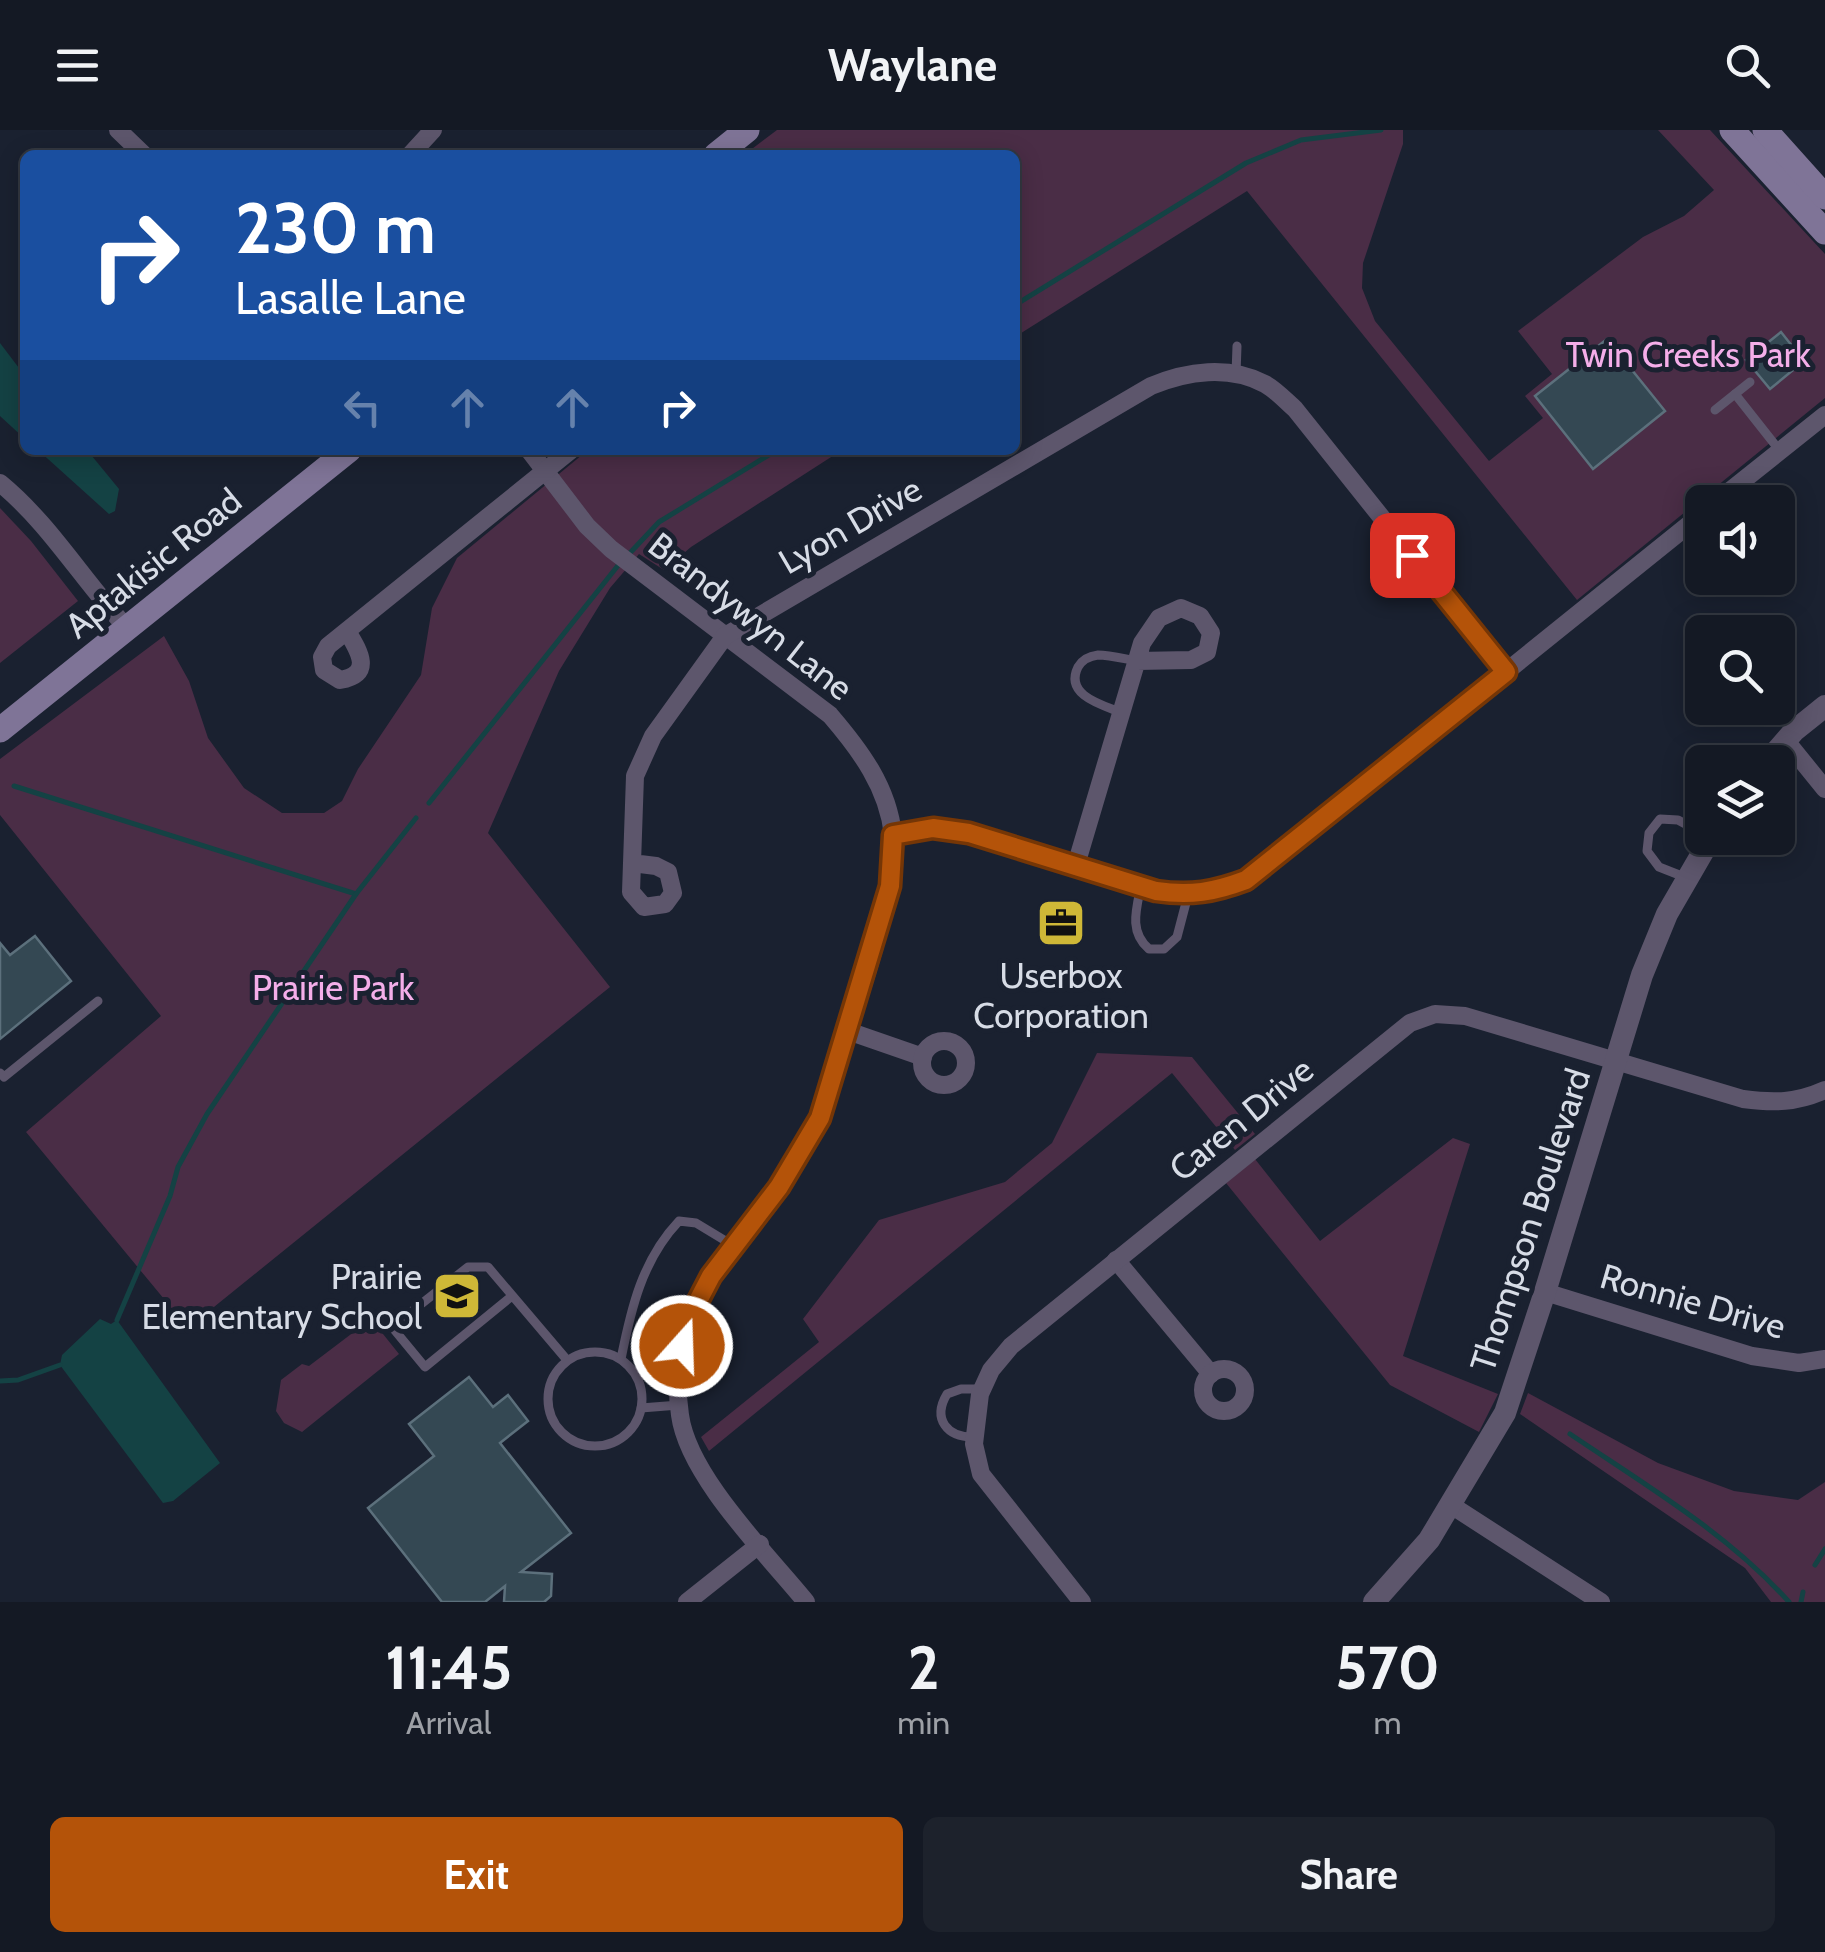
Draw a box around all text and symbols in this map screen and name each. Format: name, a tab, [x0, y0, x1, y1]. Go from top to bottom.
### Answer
icon: menu	[50, 38, 105, 93]
text: Waylane	[828, 38, 997, 92]
icon: search	[1720, 38, 1775, 93]
text: 230 m	[235, 185, 436, 271]
icon: right	[70, 190, 200, 320]
text: Lasalle Lane	[235, 271, 466, 325]
park label: Twin Creeks Park	[1565, 333, 1811, 376]
icon: left	[335, 380, 390, 435]
icon: ahead	[440, 380, 495, 435]
icon: ahead	[545, 380, 600, 435]
icon: right	[650, 380, 705, 435]
street label: Lyon Drive	[771, 467, 929, 583]
street label: Aptakisic Road	[56, 479, 250, 647]
map controls	[1685, 485, 1795, 855]
button: sound	[1685, 485, 1795, 595]
pin	[1370, 513, 1455, 598]
street label: Brandywyn Lane	[640, 523, 862, 709]
icon: arrive	[1385, 528, 1440, 583]
button: search	[1685, 615, 1795, 725]
button: layers	[1685, 745, 1795, 855]
office icon: Userbox Corporation	[1035, 897, 1087, 949]
place label: Userbox Corporation	[973, 954, 1149, 1037]
park label: Prairie Park	[252, 966, 414, 1009]
street label: Caren Drive	[1160, 1048, 1322, 1190]
street label: Thompson Boulevard	[1461, 1063, 1599, 1377]
street label: Ronnie Drive	[1595, 1254, 1791, 1348]
place label: Prairie Elementary School	[141, 1255, 423, 1338]
school or university icon: Prairie Elementary School	[431, 1270, 483, 1322]
position arrow	[630, 1294, 734, 1398]
text: 11:45	[385, 1631, 512, 1704]
text: 2	[908, 1631, 940, 1704]
text: 570	[1335, 1631, 1440, 1704]
text: Arrival	[406, 1703, 491, 1742]
text: min	[897, 1703, 950, 1742]
text: m	[1374, 1703, 1402, 1742]
button: Exit	[50, 1817, 903, 1932]
button: Share	[923, 1817, 1775, 1932]

